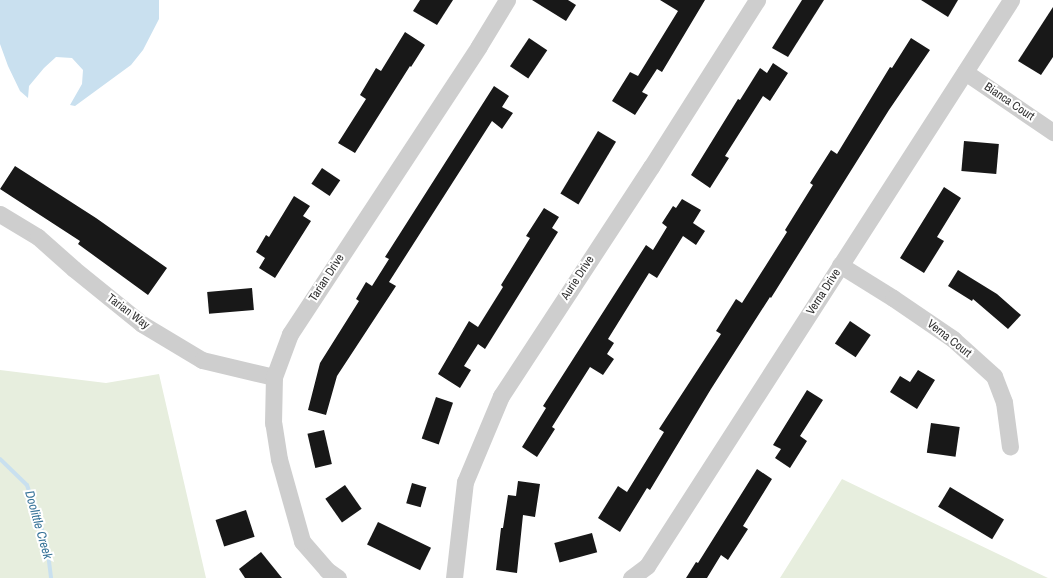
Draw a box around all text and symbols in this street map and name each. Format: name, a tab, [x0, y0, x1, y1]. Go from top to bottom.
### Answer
street label: Bianca Court	[981, 80, 1037, 124]
street label: Tarian Drive	[306, 252, 348, 304]
street label: Aurie Drive	[558, 253, 598, 303]
street label: Verna Drive	[804, 266, 844, 318]
street label: Tarian Way	[104, 291, 152, 333]
street label: Verna Court	[924, 317, 974, 361]
water label: Doolittle Creek	[21, 489, 55, 561]

